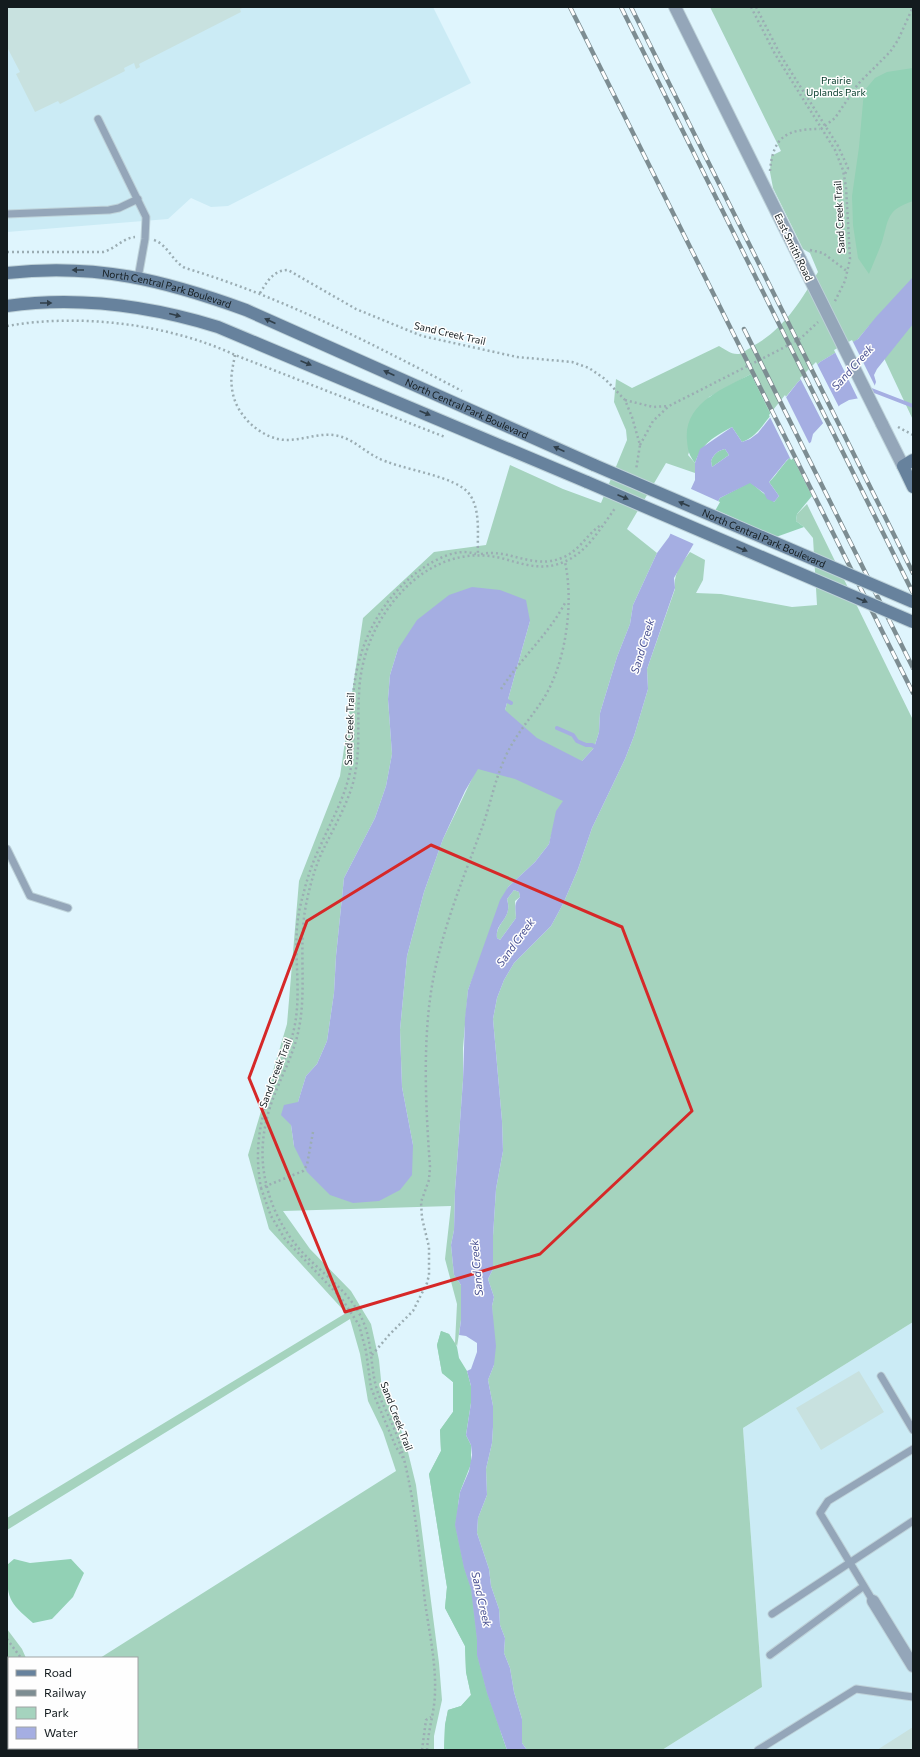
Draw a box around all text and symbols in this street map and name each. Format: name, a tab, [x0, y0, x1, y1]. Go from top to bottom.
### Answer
park label: Prairie Uplands Park	[806, 74, 867, 98]
street label: Sand Creek Trail	[831, 180, 847, 254]
street label: East Smith Road	[772, 211, 816, 283]
one-way arrow	[71, 267, 84, 273]
street label: North Central Park Boulevard	[101, 267, 233, 310]
one-way arrow	[40, 300, 53, 306]
one-way arrow	[169, 312, 181, 318]
one-way arrow	[264, 317, 276, 324]
street label: Sand Creek Trail	[413, 319, 487, 347]
water label: Sand Creek	[828, 341, 876, 392]
one-way arrow	[300, 360, 312, 366]
one-way arrow	[383, 370, 394, 376]
street label: North Central Park Boulevard	[403, 376, 530, 441]
one-way arrow	[420, 411, 432, 417]
one-way arrow	[553, 446, 564, 452]
one-way arrow	[617, 494, 629, 500]
one-way arrow	[678, 500, 690, 506]
street label: North Central Park Boulevard	[700, 506, 828, 570]
one-way arrow	[737, 546, 749, 552]
one-way arrow	[856, 597, 867, 603]
water label: Sand Creek	[628, 616, 657, 675]
street label: Sand Creek Trail	[342, 692, 356, 766]
water label: Sand Creek	[493, 915, 537, 969]
street label: Sand Creek Trail	[256, 1037, 294, 1109]
water label: Sand Creek	[467, 1238, 485, 1297]
street label: Sand Creek Trail	[378, 1380, 416, 1452]
water label: Sand Creek	[469, 1570, 495, 1629]
legend	[8, 1657, 138, 1749]
text: Road	[44, 1665, 72, 1679]
text: Railway	[44, 1685, 86, 1699]
text: Park	[44, 1705, 70, 1719]
text: Water	[44, 1725, 78, 1739]

